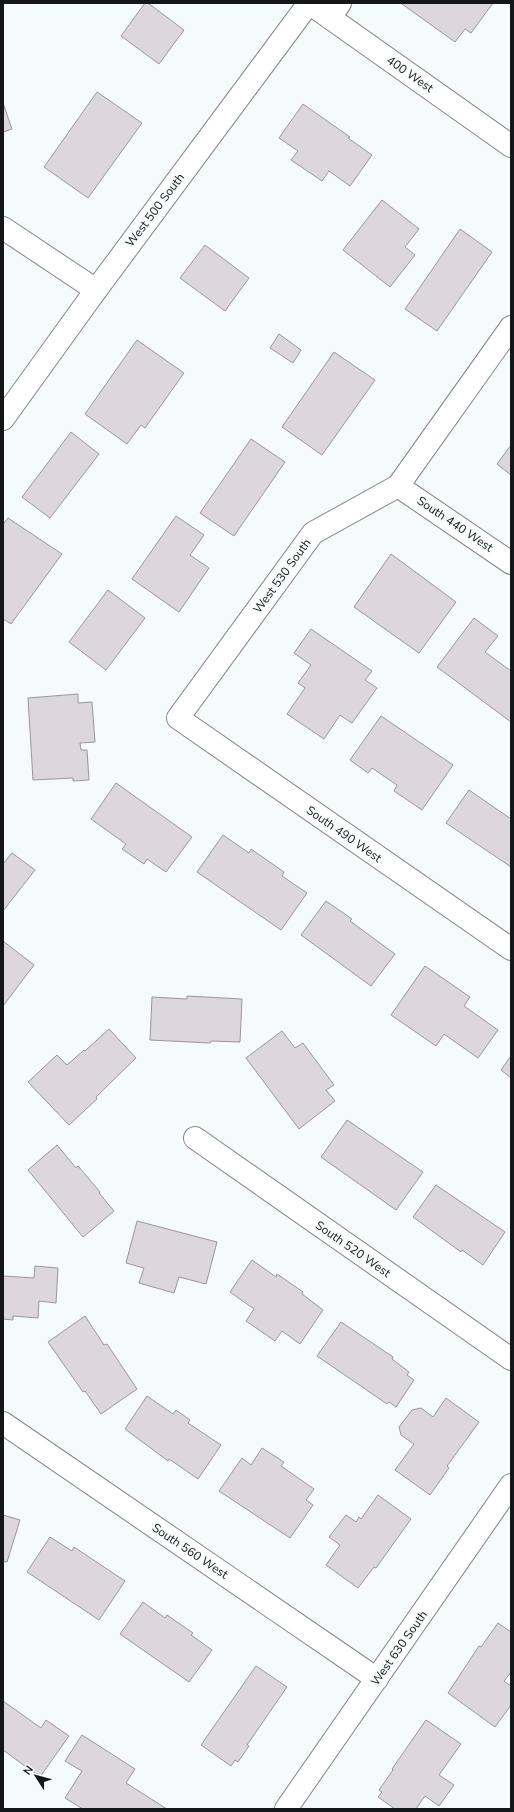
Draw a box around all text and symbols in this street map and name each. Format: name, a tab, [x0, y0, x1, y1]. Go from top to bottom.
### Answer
street label: 400 West	[383, 52, 437, 96]
street label: West 500 South	[122, 170, 188, 250]
street label: South 440 West	[414, 493, 497, 556]
street label: West 530 South	[250, 536, 314, 616]
street label: South 490 West	[303, 802, 385, 866]
street label: South 520 West	[312, 1217, 394, 1281]
street label: South 560 West	[149, 1520, 232, 1583]
street label: West 630 South	[367, 1607, 431, 1689]
north arrow	[16, 1756, 56, 1796]
text: N	[20, 1763, 37, 1778]

